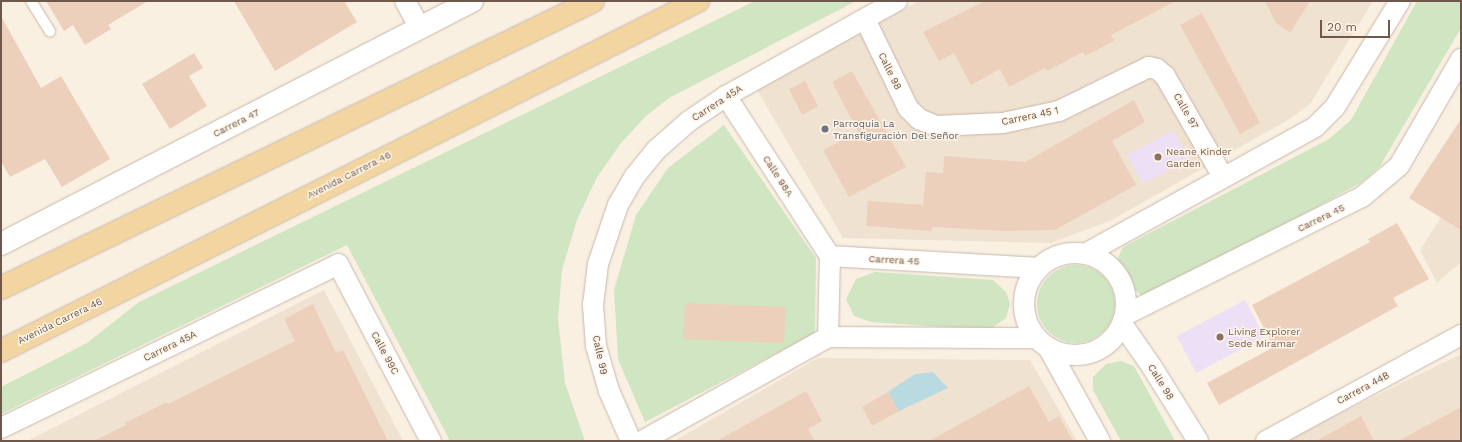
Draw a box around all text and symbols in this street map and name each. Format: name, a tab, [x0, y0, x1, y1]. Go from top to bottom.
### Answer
scale bar	[1322, 12, 1392, 38]
text: 20 m	[1327, 20, 1357, 34]
street label: Calle 98	[876, 50, 904, 92]
street label: Carrera 45A	[689, 82, 745, 124]
street label: Calle 97	[1171, 91, 1201, 131]
street label: Carrera 45 1	[1000, 104, 1060, 128]
street label: Carrera 47	[211, 106, 261, 140]
place label: Parroquia La Transfiguración Del Señor	[833, 117, 959, 140]
marker: Parroquia La Transfiguración Del Señor	[820, 124, 830, 134]
place label: Neane Kinder Garden	[1166, 145, 1232, 168]
street label: Avenida Carrera 46	[305, 149, 393, 201]
marker: Neane Kinder Garden	[1153, 152, 1163, 162]
street label: Calle 98A	[760, 153, 796, 199]
street label: Carrera 45	[1295, 201, 1347, 235]
street label: Carrera 45	[868, 253, 920, 267]
street label: Avenida Carrera 46	[16, 295, 104, 347]
place label: Living Explorer Sede Miramar	[1228, 325, 1300, 348]
street label: Carrera 45A	[141, 328, 199, 364]
street label: Calle 99C	[369, 329, 401, 377]
marker: Living Explorer Sede Miramar	[1215, 332, 1225, 342]
street label: Calle 99	[590, 334, 610, 376]
street label: Calle 98	[1145, 362, 1177, 402]
street label: Carrera 44B	[1335, 369, 1391, 407]

